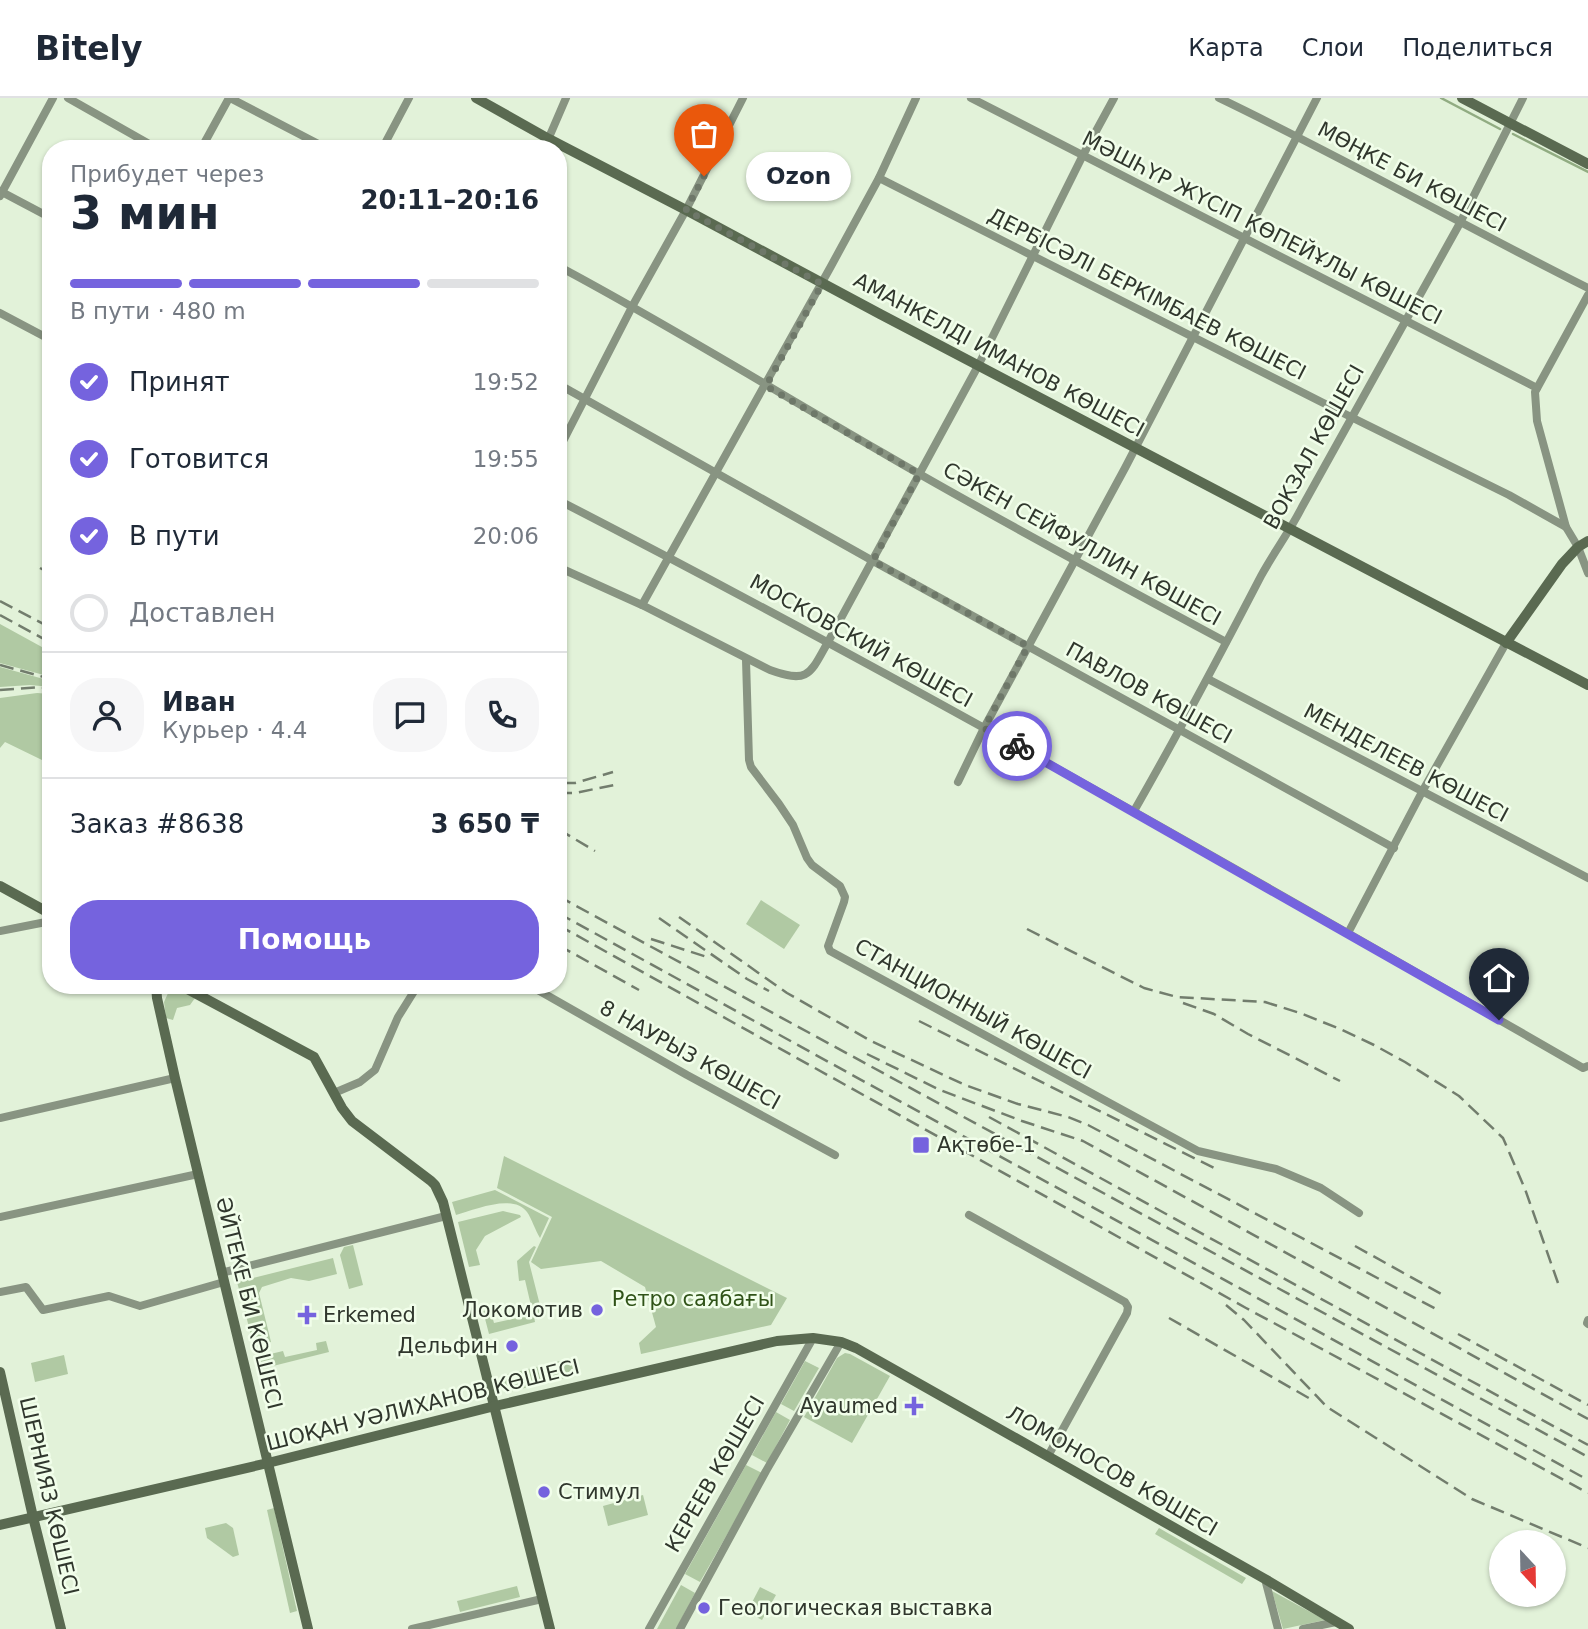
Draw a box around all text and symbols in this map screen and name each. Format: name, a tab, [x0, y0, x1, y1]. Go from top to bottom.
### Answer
text: Bitely	[35, 29, 142, 68]
text: Карта	[1188, 34, 1264, 62]
text: Слои	[1302, 34, 1364, 62]
text: Поделиться	[1402, 34, 1553, 62]
pin	[674, 104, 734, 176]
icon: bag	[685, 115, 723, 153]
street label: МӨҢКЕ БИ КӨШЕСІ	[1314, 117, 1510, 237]
street label: МӘШҺҮР ЖҮСІП КӨПЕЙҰЛЫ КӨШЕСІ	[1078, 126, 1446, 330]
callout: Ozon	[746, 152, 851, 200]
text: Прибудет через	[70, 161, 264, 187]
text: Ozon	[766, 163, 831, 189]
text: 20:11–20:16	[360, 185, 539, 215]
text: 3 мин	[70, 186, 220, 240]
street label: ДЕРБІСӘЛІ БЕРКІМБАЕВ КӨШЕСІ	[984, 203, 1310, 385]
street label: АМАНКЕЛДІ ИМАНОВ КӨШЕСІ	[850, 268, 1148, 442]
text: В пути · 480 m	[70, 298, 246, 324]
street label: ВОКЗАЛ КӨШЕСІ	[1259, 361, 1369, 533]
icon: check	[70, 363, 108, 401]
text: Принят	[129, 367, 230, 397]
text: 19:52	[473, 369, 539, 395]
icon: check	[70, 440, 108, 478]
text: Готовится	[129, 444, 269, 474]
text: 19:55	[473, 446, 539, 472]
street label: СӘКЕН СЕЙФУЛЛИН КӨШЕСІ	[939, 456, 1226, 631]
icon: check	[70, 517, 108, 555]
text: В пути	[129, 521, 220, 551]
text: 20:06	[473, 523, 539, 549]
street label: МОСКОВСКИЙ КӨШЕСІ	[745, 569, 977, 712]
text: Доставлен	[129, 598, 276, 628]
street label: ПАВЛОВ КӨШЕСІ	[1062, 637, 1236, 749]
button: person	[70, 678, 144, 752]
button: chat	[373, 678, 447, 752]
button: phone	[465, 678, 539, 752]
text: Иван	[162, 687, 236, 717]
street label: МЕНДЕЛЕЕВ КӨШЕСІ	[1300, 699, 1512, 827]
courier	[982, 711, 1052, 781]
text: Курьер · 4.4	[162, 717, 307, 743]
icon: bike	[998, 727, 1036, 765]
text: Заказ #8638	[70, 809, 244, 839]
text: 3 650 ₸	[430, 809, 539, 839]
button: Помощь	[70, 900, 539, 980]
street label: СТАНЦИОННЫЙ КӨШЕСІ	[851, 933, 1096, 1084]
pin	[1469, 948, 1529, 1020]
icon: home	[1480, 959, 1518, 997]
street label: 8 НАУРЫЗ КӨШЕСІ	[596, 995, 784, 1115]
place label: Ақтөбе-1	[937, 1133, 1036, 1157]
marker: Ақтөбе-1	[911, 1135, 931, 1155]
street label: ӘЙТЕКЕ БИ КӨШЕСІ	[211, 1194, 288, 1412]
park label: Ретро саябағы	[612, 1287, 774, 1311]
place label: Локомотив	[462, 1298, 583, 1322]
marker: Локомотив	[589, 1302, 605, 1318]
place label: Erkemed	[323, 1303, 416, 1327]
marker: Erkemed	[297, 1305, 317, 1325]
place label: Дельфин	[398, 1334, 498, 1358]
marker: Дельфин	[504, 1338, 520, 1354]
street label: ШОҚАН УӘЛИХАНОВ КӨШЕСІ	[264, 1354, 582, 1456]
street label: КЕРЕЕВ КӨШЕСІ	[660, 1392, 770, 1556]
place label: Ayaumed	[800, 1394, 898, 1418]
street label: ШЕРНИЯЗ КӨШЕСІ	[15, 1395, 83, 1597]
marker: Ayaumed	[904, 1396, 924, 1416]
street label: ЛОМОНОСОВ КӨШЕСІ	[1002, 1401, 1222, 1541]
place label: Стимул	[558, 1480, 640, 1504]
marker: Стимул	[536, 1484, 552, 1500]
north arrow	[1489, 1530, 1566, 1606]
map controls	[1489, 1530, 1566, 1607]
place label: Геологическая выставка	[718, 1596, 993, 1620]
marker: Геологическая выставка	[696, 1600, 712, 1616]

